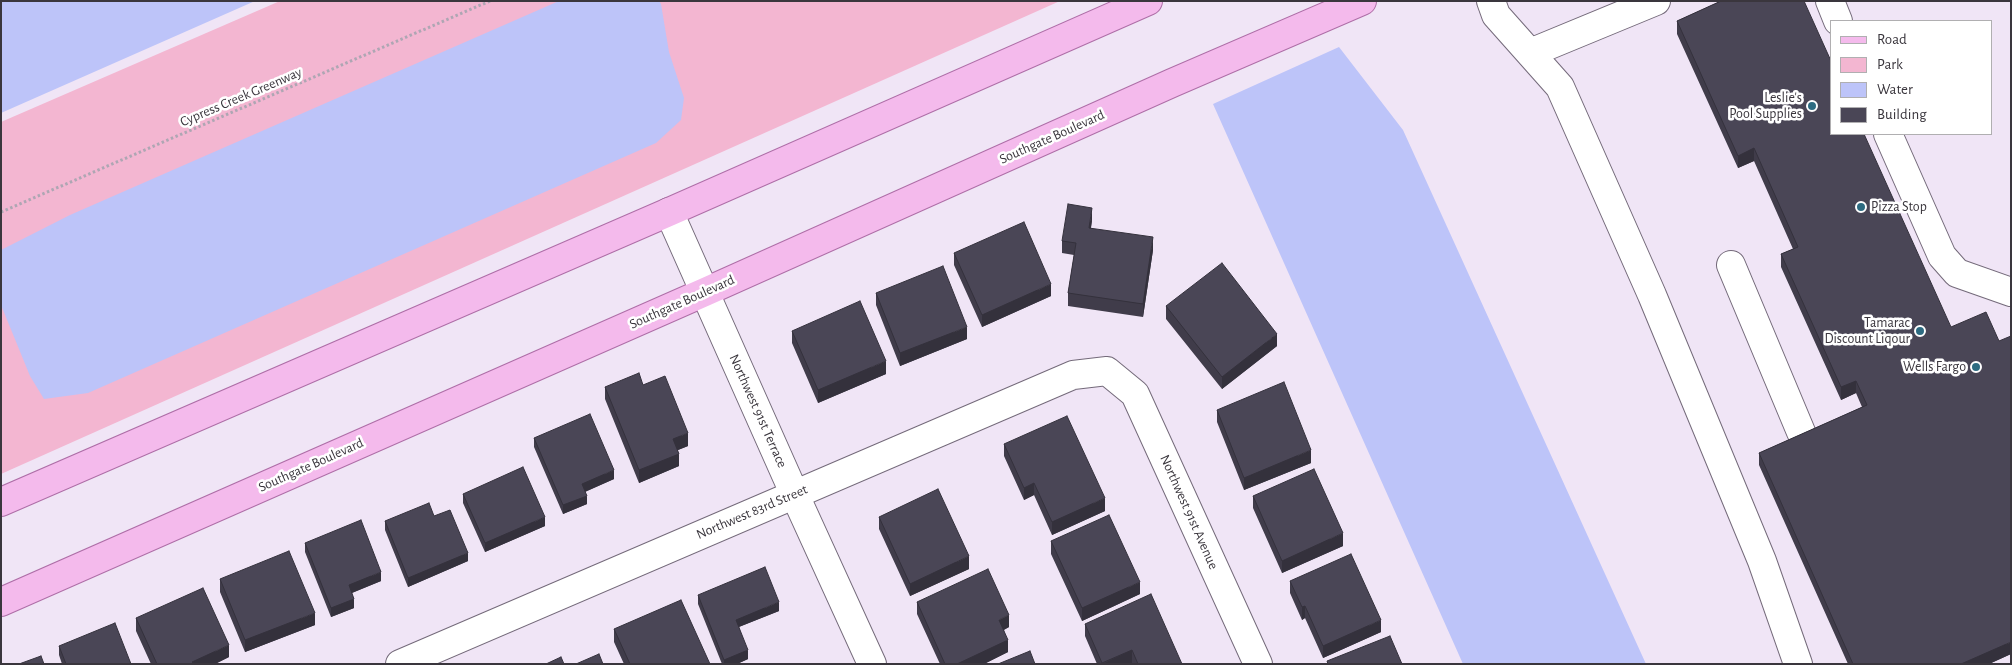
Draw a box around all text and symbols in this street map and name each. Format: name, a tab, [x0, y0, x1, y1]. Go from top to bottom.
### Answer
legend	[1830, 20, 1992, 135]
text: Road	[1877, 32, 1907, 47]
text: Park	[1877, 57, 1903, 72]
street label: Cypress Creek Greenway	[178, 64, 304, 130]
text: Water	[1877, 82, 1913, 97]
place label: Leslie's Pool Supplies	[1729, 90, 1802, 122]
marker: Leslie's Pool Supplies	[1806, 100, 1818, 112]
street label: Southgate Boulevard	[997, 106, 1107, 168]
text: Building	[1877, 107, 1927, 122]
place label: Pizza Stop	[1871, 199, 1927, 215]
marker: Pizza Stop	[1855, 201, 1867, 213]
street label: Southgate Boulevard	[627, 271, 737, 333]
place label: Tamarac Discount Liqour	[1824, 315, 1910, 348]
marker: Tamarac Discount Liqour	[1914, 325, 1926, 337]
street label: Northwest 91st Terrace	[725, 352, 791, 470]
place label: Wells Fargo	[1903, 359, 1966, 375]
marker: Wells Fargo	[1970, 361, 1982, 373]
street label: Southgate Boulevard	[256, 434, 366, 496]
street label: Northwest 91st Avenue	[1156, 452, 1222, 572]
street label: Northwest 83rd Street	[694, 481, 810, 543]

